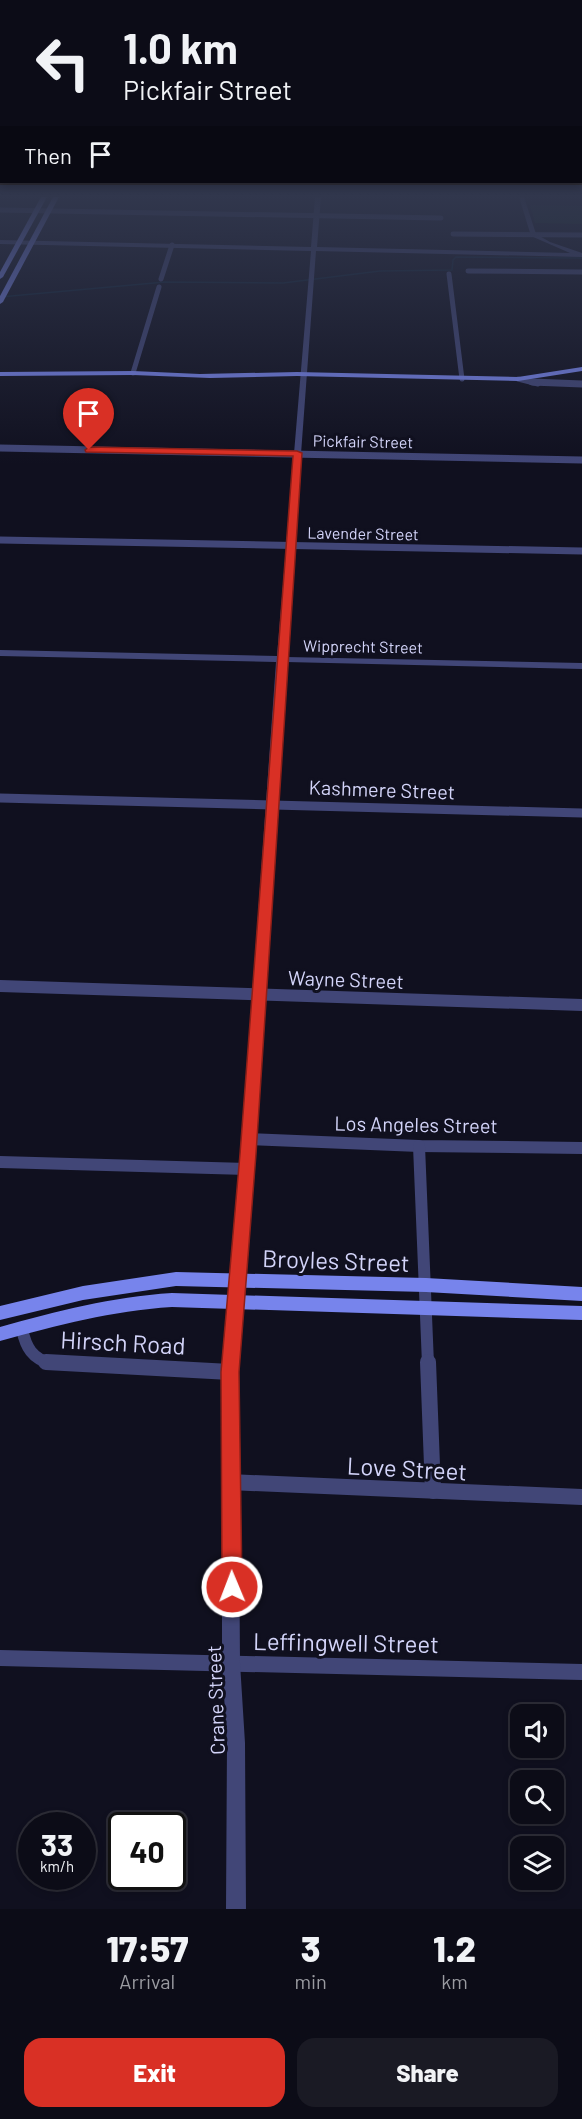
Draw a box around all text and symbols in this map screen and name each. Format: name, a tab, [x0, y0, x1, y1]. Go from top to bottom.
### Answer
text: 1.0 km	[123, 22, 238, 72]
icon: left	[24, 24, 102, 102]
text: Pickfair Street	[123, 73, 292, 105]
icon: arrive	[84, 138, 117, 171]
text: Then	[24, 142, 72, 168]
pin	[63, 388, 114, 450]
icon: arrive	[72, 397, 105, 430]
street label: Pickfair Street	[313, 431, 413, 451]
street label: Lavender Street	[307, 523, 419, 543]
street label: Wipprecht Street	[303, 635, 423, 657]
street label: Kashmere Street	[308, 774, 456, 804]
street label: Wayne Street	[288, 965, 404, 993]
street label: Los Angeles Street	[334, 1111, 498, 1137]
street label: Broyles Street	[262, 1243, 410, 1277]
street label: Hirsch Road	[60, 1324, 186, 1360]
street label: Love Street	[346, 1450, 468, 1486]
position arrow	[200, 1555, 264, 1619]
street label: Leffingwell Street	[253, 1626, 439, 1658]
street label: Crane Street	[201, 1645, 229, 1755]
map controls	[510, 1704, 564, 1890]
button: sound	[510, 1704, 564, 1758]
button: search	[510, 1770, 564, 1824]
speed limit sign: 40	[108, 1812, 186, 1890]
text: 33	[41, 1826, 73, 1862]
button: layers	[510, 1836, 564, 1890]
text: km/h	[40, 1857, 74, 1875]
text: 17:57	[106, 1926, 188, 1969]
text: 3	[301, 1926, 321, 1969]
text: 1.2	[433, 1926, 476, 1969]
text: Arrival	[119, 1969, 175, 1993]
text: min	[294, 1969, 327, 1993]
text: km	[441, 1969, 468, 1993]
button: Exit	[24, 2038, 285, 2107]
button: Share	[297, 2038, 558, 2107]

